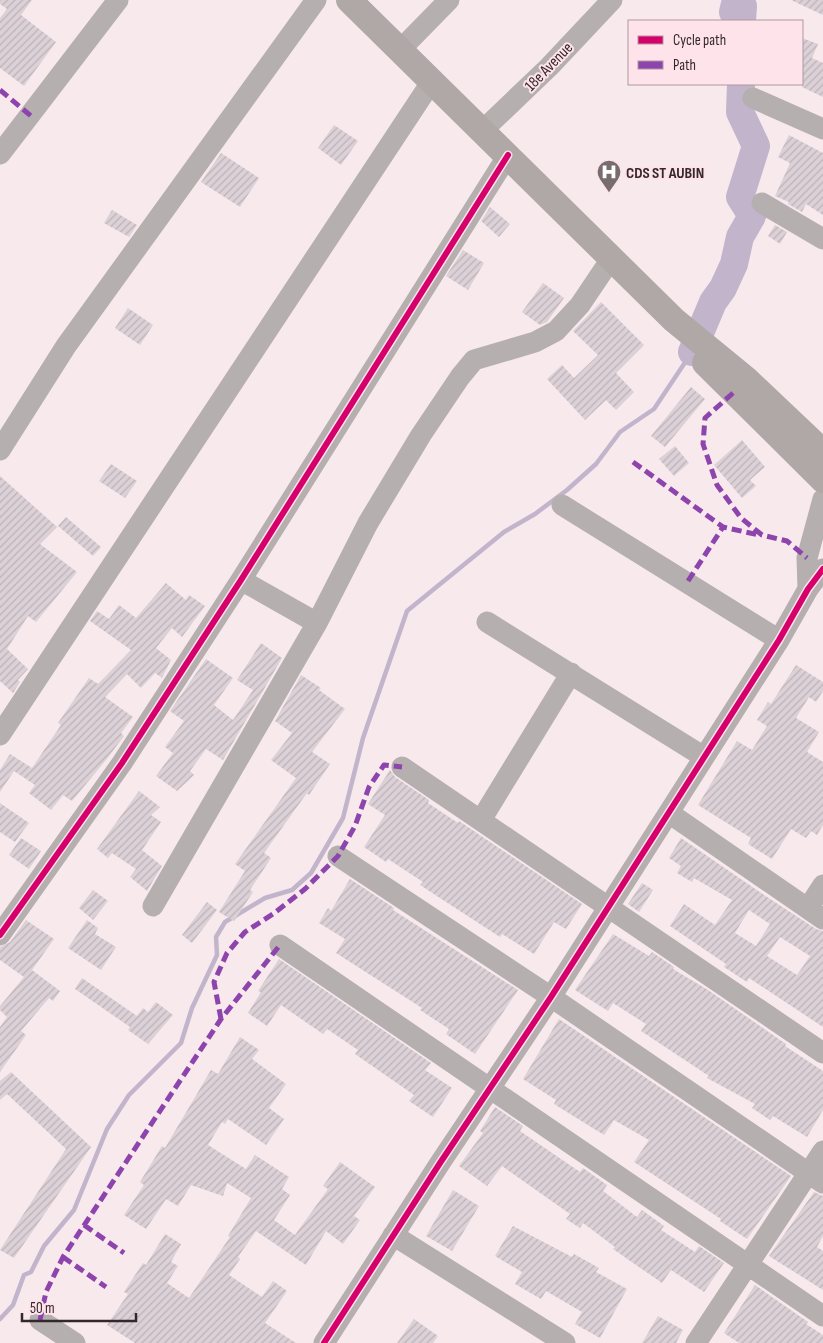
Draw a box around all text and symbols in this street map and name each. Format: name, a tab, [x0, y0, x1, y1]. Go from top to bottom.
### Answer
legend	[628, 20, 803, 85]
text: Cycle path	[673, 31, 726, 50]
street label: 18e Avenue	[521, 39, 577, 95]
text: Path	[673, 56, 696, 75]
hospital icon: CDS ST AUBIN	[596, 159, 622, 193]
place label: CDS ST AUBIN	[626, 164, 704, 183]
scale bar	[22, 1290, 136, 1322]
text: 50 m	[30, 1299, 55, 1318]

